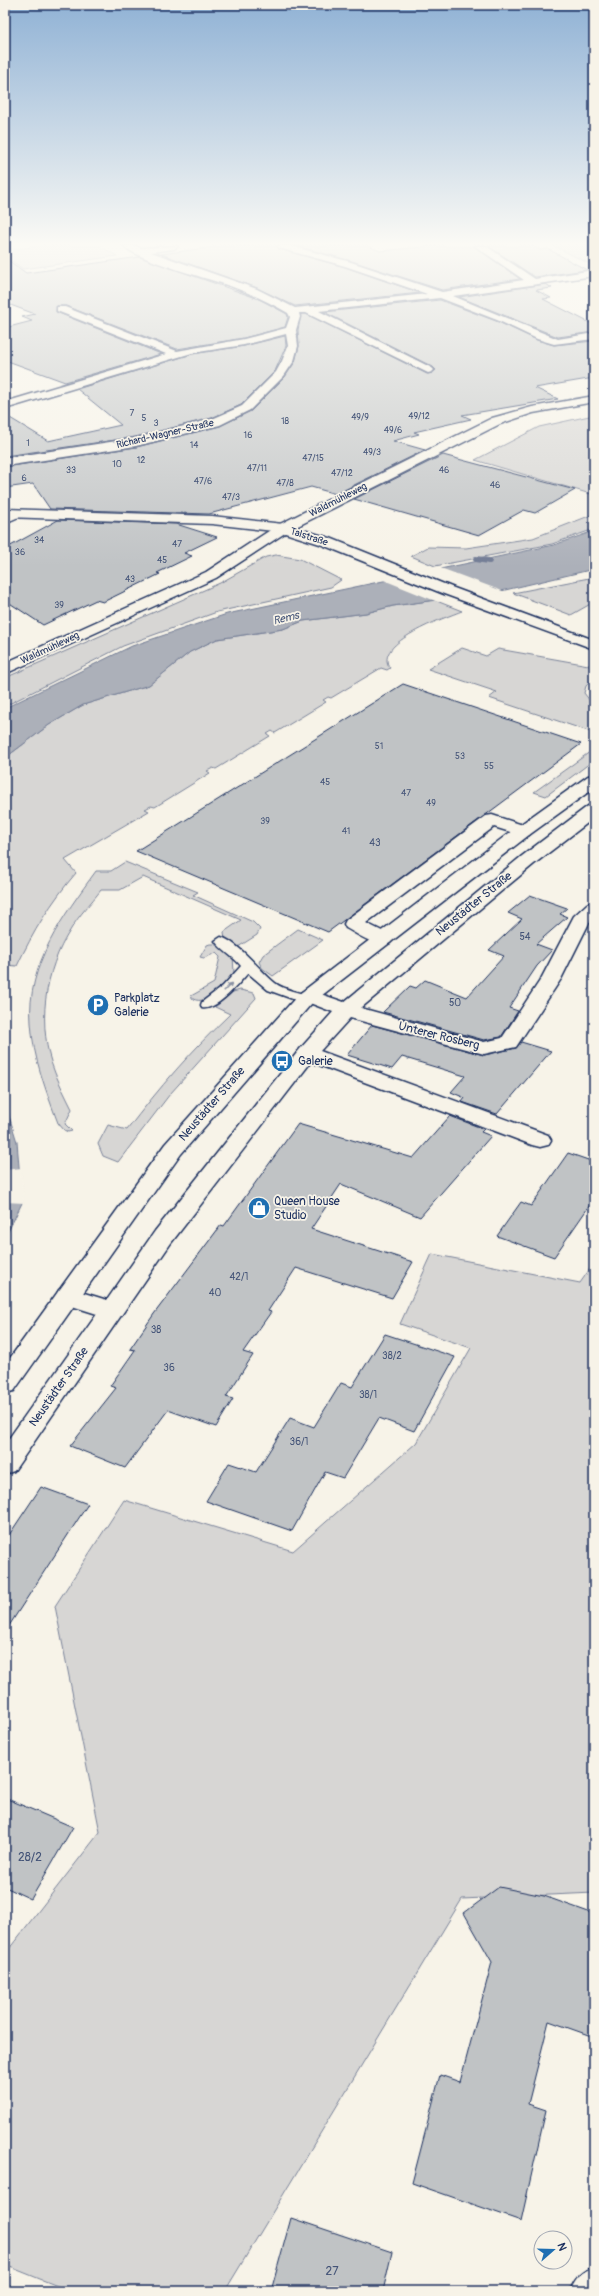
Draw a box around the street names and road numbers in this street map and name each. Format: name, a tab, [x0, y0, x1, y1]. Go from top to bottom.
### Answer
street label: Richard-Wagner-Straße	[115, 417, 215, 451]
street label: Waldmühleweg	[307, 480, 369, 520]
street label: Talstraße	[289, 525, 329, 549]
street label: Waldmühleweg	[19, 629, 81, 667]
street label: Neustädter Straße	[433, 869, 515, 939]
street label: Unterer Rosberg	[397, 1019, 481, 1053]
street label: Neustädter Straße	[176, 1064, 248, 1144]
street label: Neustädter Straße	[26, 1344, 92, 1430]

